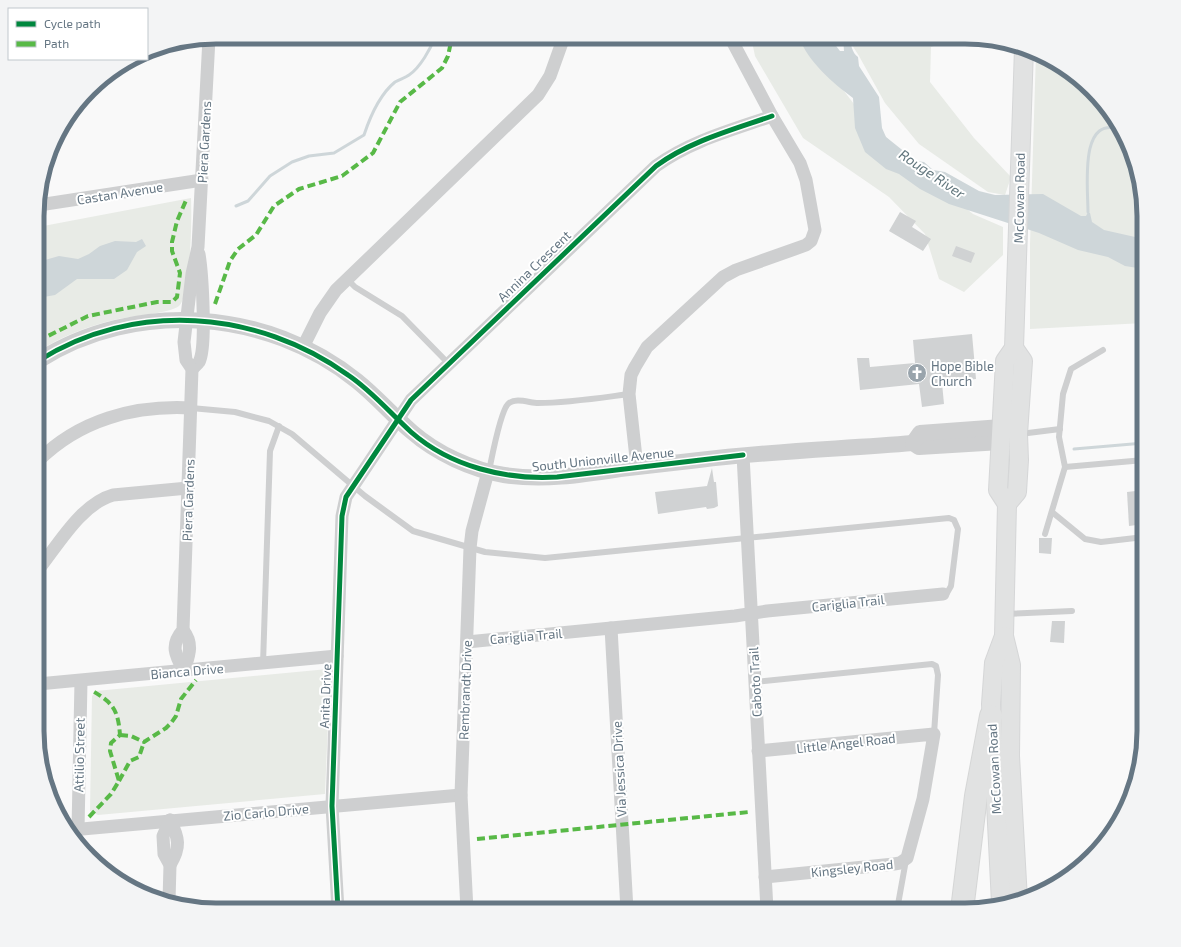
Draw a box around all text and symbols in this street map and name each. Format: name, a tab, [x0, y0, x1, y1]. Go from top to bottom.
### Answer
legend	[8, 8, 148, 60]
text: Cycle path	[44, 16, 101, 30]
text: Path	[44, 36, 69, 50]
street label: Piera Gardens	[194, 101, 214, 183]
water label: Rouge River	[896, 145, 969, 202]
street label: McCowan Road	[1010, 153, 1028, 243]
street label: Castan Avenue	[76, 178, 164, 208]
street label: Annina Crescent	[494, 227, 574, 305]
place label: Hope Bible Church	[931, 358, 994, 389]
church icon: Hope Bible Church	[906, 362, 928, 384]
street label: South Unionville Avenue	[531, 444, 675, 474]
street label: Piera Gardens	[179, 459, 197, 541]
street label: Cariglia Trail	[811, 591, 885, 615]
street label: Cariglia Trail	[489, 625, 563, 647]
street label: Rembrandt Drive	[455, 640, 475, 740]
street label: Caboto Trail	[745, 646, 765, 717]
street label: Bianca Drive	[150, 660, 224, 682]
street label: Anita Drive	[316, 663, 334, 729]
street label: Attilio Street	[70, 718, 88, 792]
street label: Via Jessica Drive	[608, 721, 630, 817]
street label: McCowan Road	[984, 723, 1004, 815]
street label: Little Angel Road	[796, 730, 896, 756]
street label: Zio Carlo Drive	[223, 800, 309, 824]
street label: Kingsley Road	[810, 856, 894, 880]

